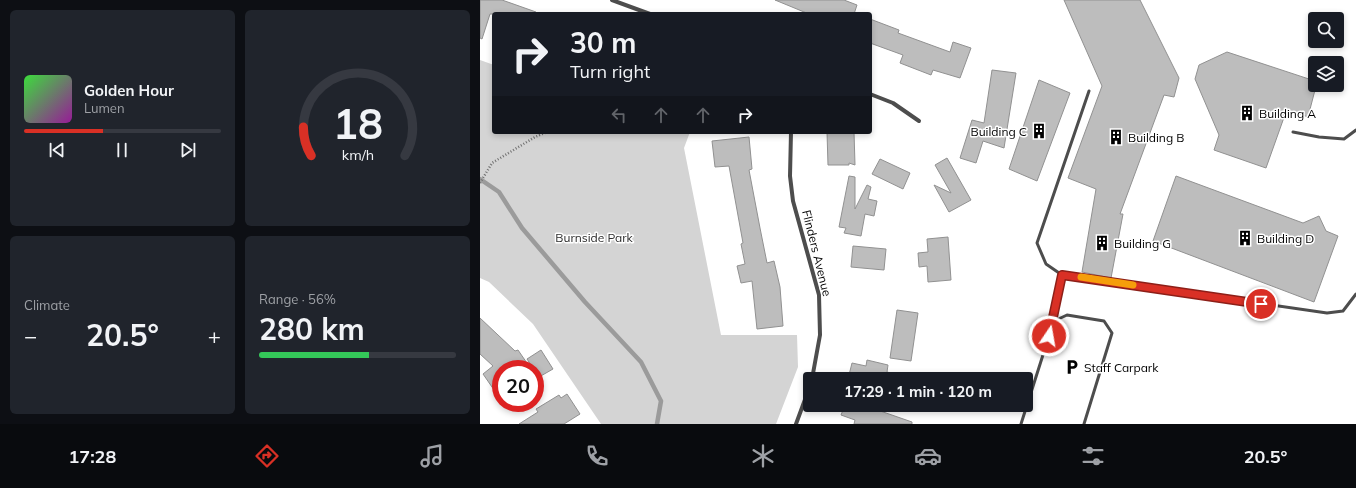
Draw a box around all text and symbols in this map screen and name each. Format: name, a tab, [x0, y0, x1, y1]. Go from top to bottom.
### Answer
map controls	[1308, 12, 1344, 92]
button: search	[1308, 12, 1344, 48]
text: 30 m	[570, 25, 636, 60]
icon: right	[504, 28, 556, 80]
button: layers	[1308, 56, 1344, 92]
text: Turn right	[570, 60, 650, 83]
text: Golden Hour	[84, 81, 174, 100]
text: 18	[333, 97, 382, 149]
text: Lumen	[84, 100, 125, 116]
icon: left	[608, 104, 630, 126]
icon: ahead	[650, 104, 672, 126]
icon: ahead	[692, 104, 714, 126]
icon: right	[734, 104, 756, 126]
building icon: Building A	[1238, 104, 1256, 122]
place label: Building A	[1259, 106, 1316, 121]
building icon: Building C	[1030, 122, 1048, 140]
place label: Building C	[971, 124, 1027, 139]
building icon: Building B	[1107, 128, 1125, 146]
place label: Building B	[1128, 130, 1184, 145]
icon: previous	[46, 139, 68, 161]
icon: pause	[111, 139, 133, 161]
icon: next	[177, 139, 199, 161]
text: km/h	[341, 145, 374, 163]
street label: Flinders Avenue	[799, 208, 835, 298]
building icon: Building D	[1236, 229, 1254, 247]
park label: Burnside Park	[555, 230, 634, 245]
place label: Building D	[1257, 231, 1314, 246]
building icon: Building G	[1093, 234, 1111, 252]
place label: Building G	[1114, 236, 1171, 251]
pin	[1244, 287, 1278, 321]
text: Range · 56%	[259, 291, 336, 307]
icon: arrive	[1250, 293, 1272, 315]
text: Climate	[24, 297, 70, 313]
text: 280 km	[259, 310, 365, 348]
position arrow	[1028, 315, 1070, 357]
text: 20.5°	[86, 316, 159, 354]
text: −	[24, 322, 37, 350]
text: +	[208, 322, 221, 350]
parking icon: Staff Carpark	[1063, 358, 1081, 376]
speed limit sign: 20	[492, 360, 544, 412]
place label: Staff Carpark	[1084, 360, 1159, 375]
text: 17:29 · 1 min · 120 m	[844, 382, 992, 401]
icon: directions	[253, 442, 281, 470]
icon: music	[418, 442, 446, 470]
icon: phone	[583, 442, 611, 470]
icon: climate	[749, 442, 777, 470]
icon: car	[914, 442, 942, 470]
icon: filters	[1079, 442, 1107, 470]
text: 17:28	[69, 445, 116, 468]
text: 20.5°	[1244, 445, 1287, 468]

